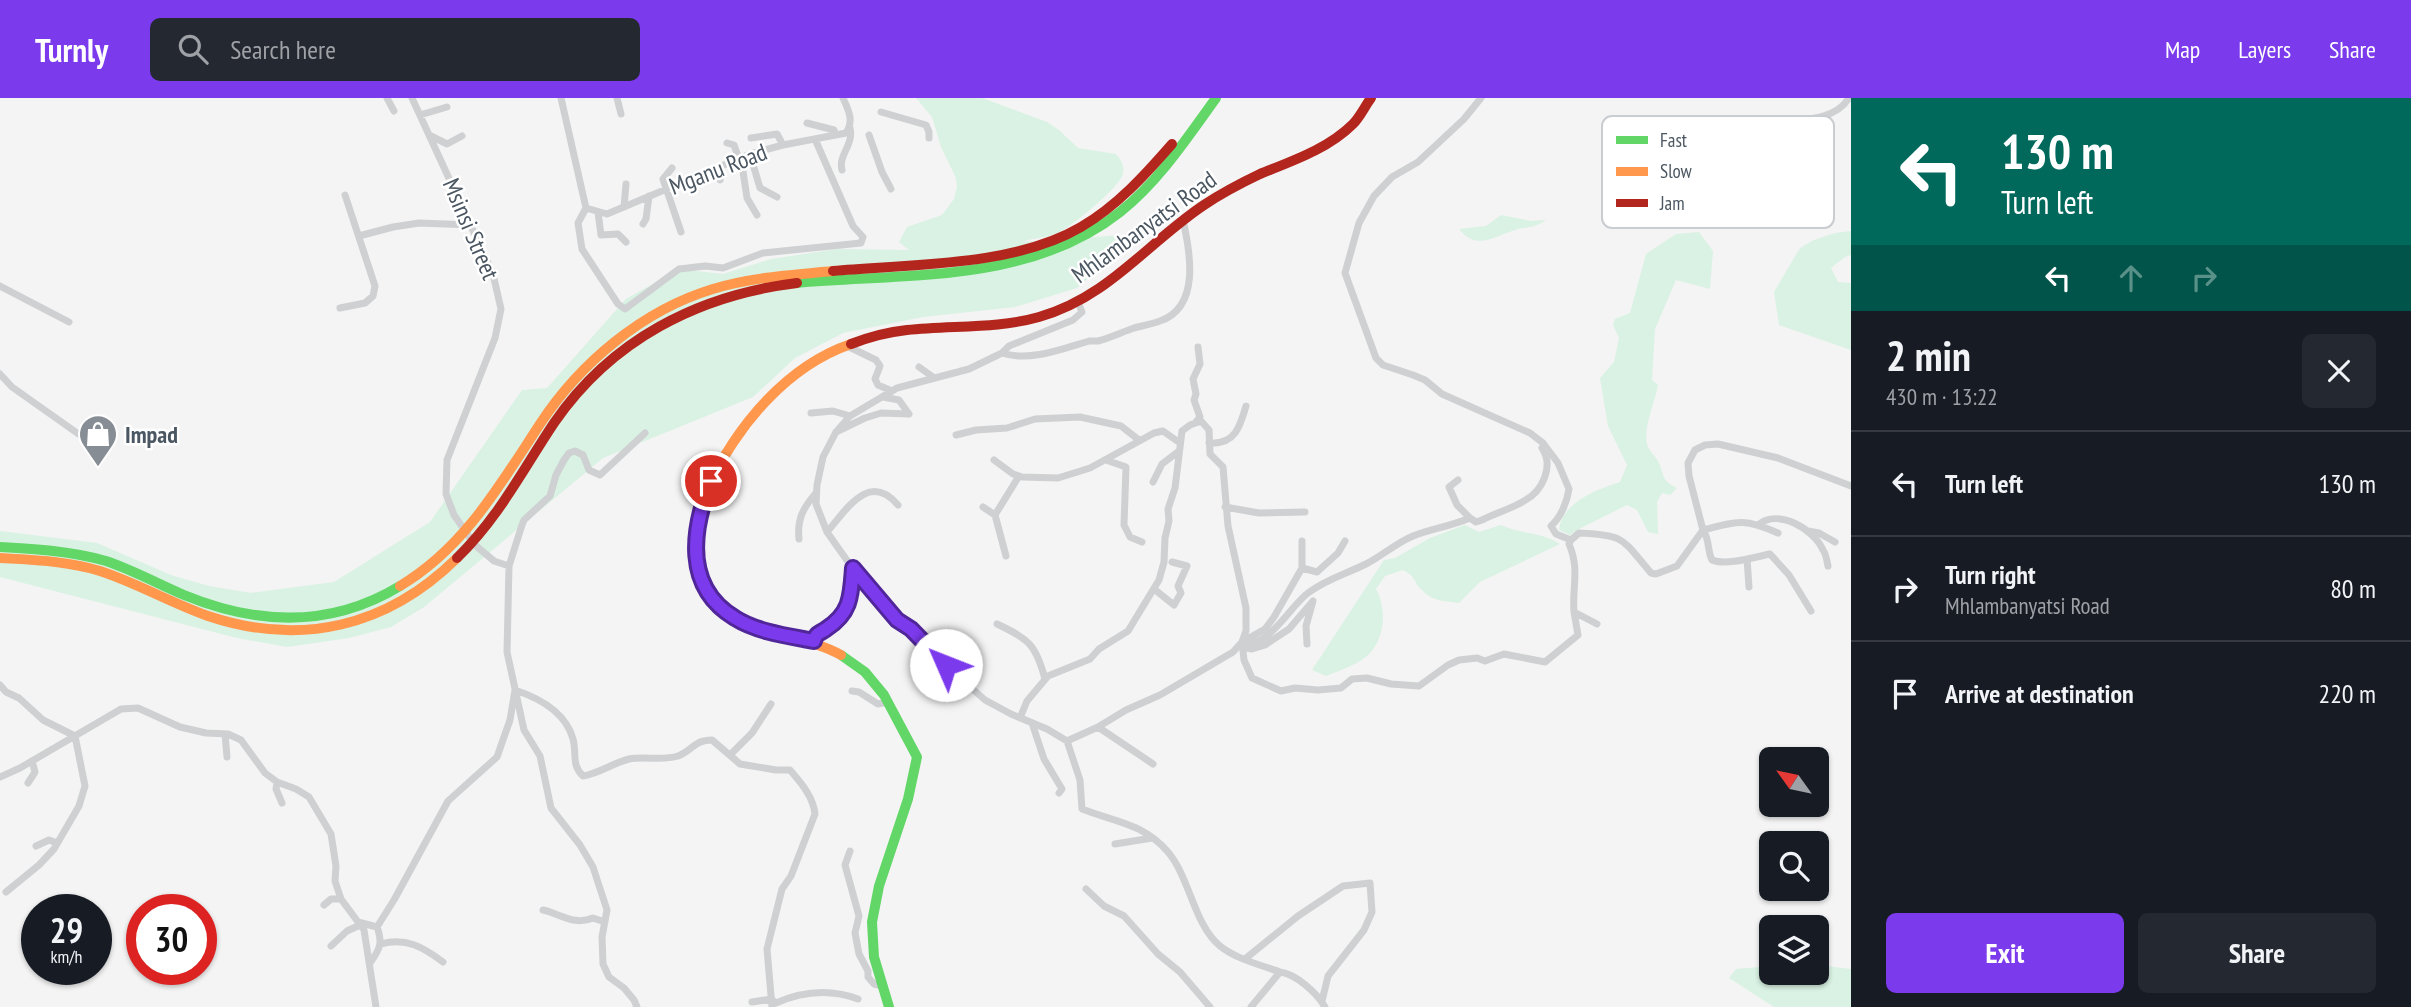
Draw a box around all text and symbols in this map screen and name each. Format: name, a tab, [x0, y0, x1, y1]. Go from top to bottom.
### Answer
search box	[150, 18, 640, 81]
text: Turnly	[35, 28, 108, 71]
icon: search	[174, 30, 212, 68]
text: Search here	[230, 33, 336, 66]
text: Map	[2165, 34, 2200, 65]
text: Layers	[2238, 34, 2291, 65]
text: Share	[2329, 34, 2376, 65]
legend	[1602, 116, 1834, 228]
text: 130 m	[2001, 119, 2114, 183]
icon: left	[1886, 126, 1977, 217]
text: Fast	[1660, 128, 1688, 152]
street label: Mganu Road	[665, 136, 771, 202]
text: Slow	[1660, 159, 1693, 183]
street label: Mhlambanyatsi Road	[1065, 164, 1223, 290]
street label: Msinsi Street	[436, 174, 506, 285]
text: Turn left	[2001, 181, 2093, 223]
text: Jam	[1659, 191, 1685, 215]
icon: left	[2039, 259, 2077, 297]
icon: ahead	[2112, 259, 2150, 297]
icon: right	[2185, 259, 2223, 297]
text: 2 min	[1886, 328, 1971, 383]
button: close	[2302, 334, 2376, 408]
text: 430 m · 13:22	[1886, 382, 1998, 411]
shop icon: Impad	[77, 413, 119, 468]
place label: Impad	[125, 419, 178, 450]
pin	[681, 451, 741, 511]
icon: arrive	[692, 462, 730, 500]
icon: left	[1886, 465, 1924, 503]
text: Turn left	[1945, 467, 2023, 500]
text: 130 m	[2318, 467, 2376, 500]
text: Turn right	[1945, 558, 2036, 591]
icon: right	[1886, 570, 1924, 608]
text: 80 m	[2330, 572, 2376, 605]
text: Mhlambanyatsi Road	[1945, 591, 2110, 620]
position arrow	[909, 628, 983, 702]
icon: arrive	[1886, 675, 1924, 713]
text: Arrive at destination	[1945, 677, 2134, 710]
text: 220 m	[2318, 677, 2376, 710]
north arrow	[1759, 747, 1829, 817]
map controls	[1759, 747, 1829, 985]
button: search	[1759, 831, 1829, 901]
speed limit sign: 30	[126, 894, 217, 985]
text: 29	[50, 907, 83, 953]
button: Exit	[1886, 913, 2124, 993]
button: Share	[2138, 913, 2376, 993]
button: layers	[1759, 915, 1829, 985]
text: km/h	[51, 945, 82, 968]

